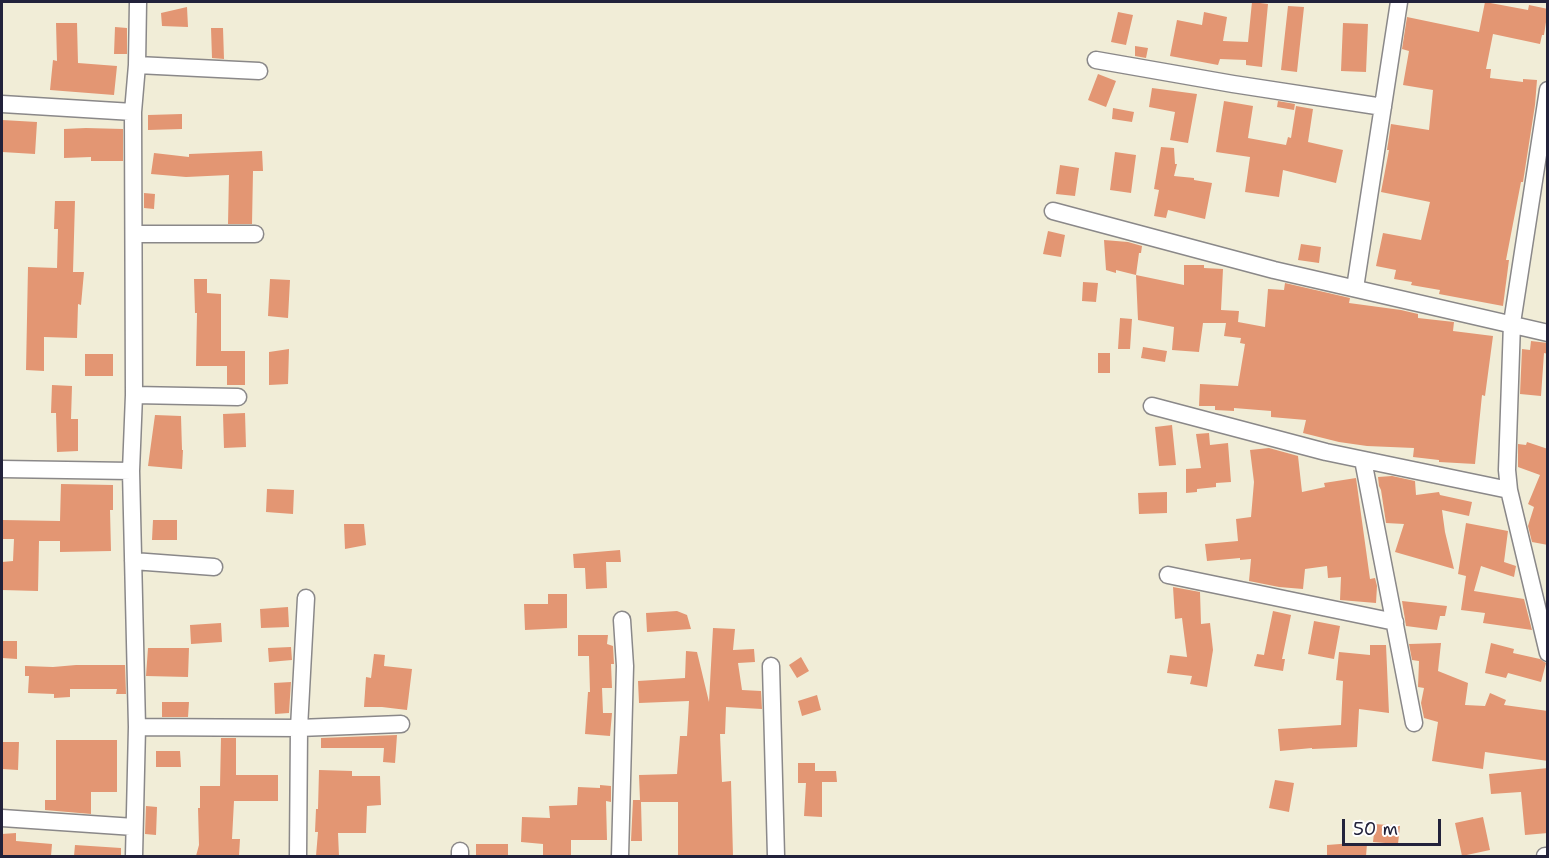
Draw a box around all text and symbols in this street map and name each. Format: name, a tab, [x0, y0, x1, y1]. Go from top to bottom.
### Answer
scale bar	[1345, 807, 1444, 845]
text: 50 m	[1353, 817, 1398, 841]

